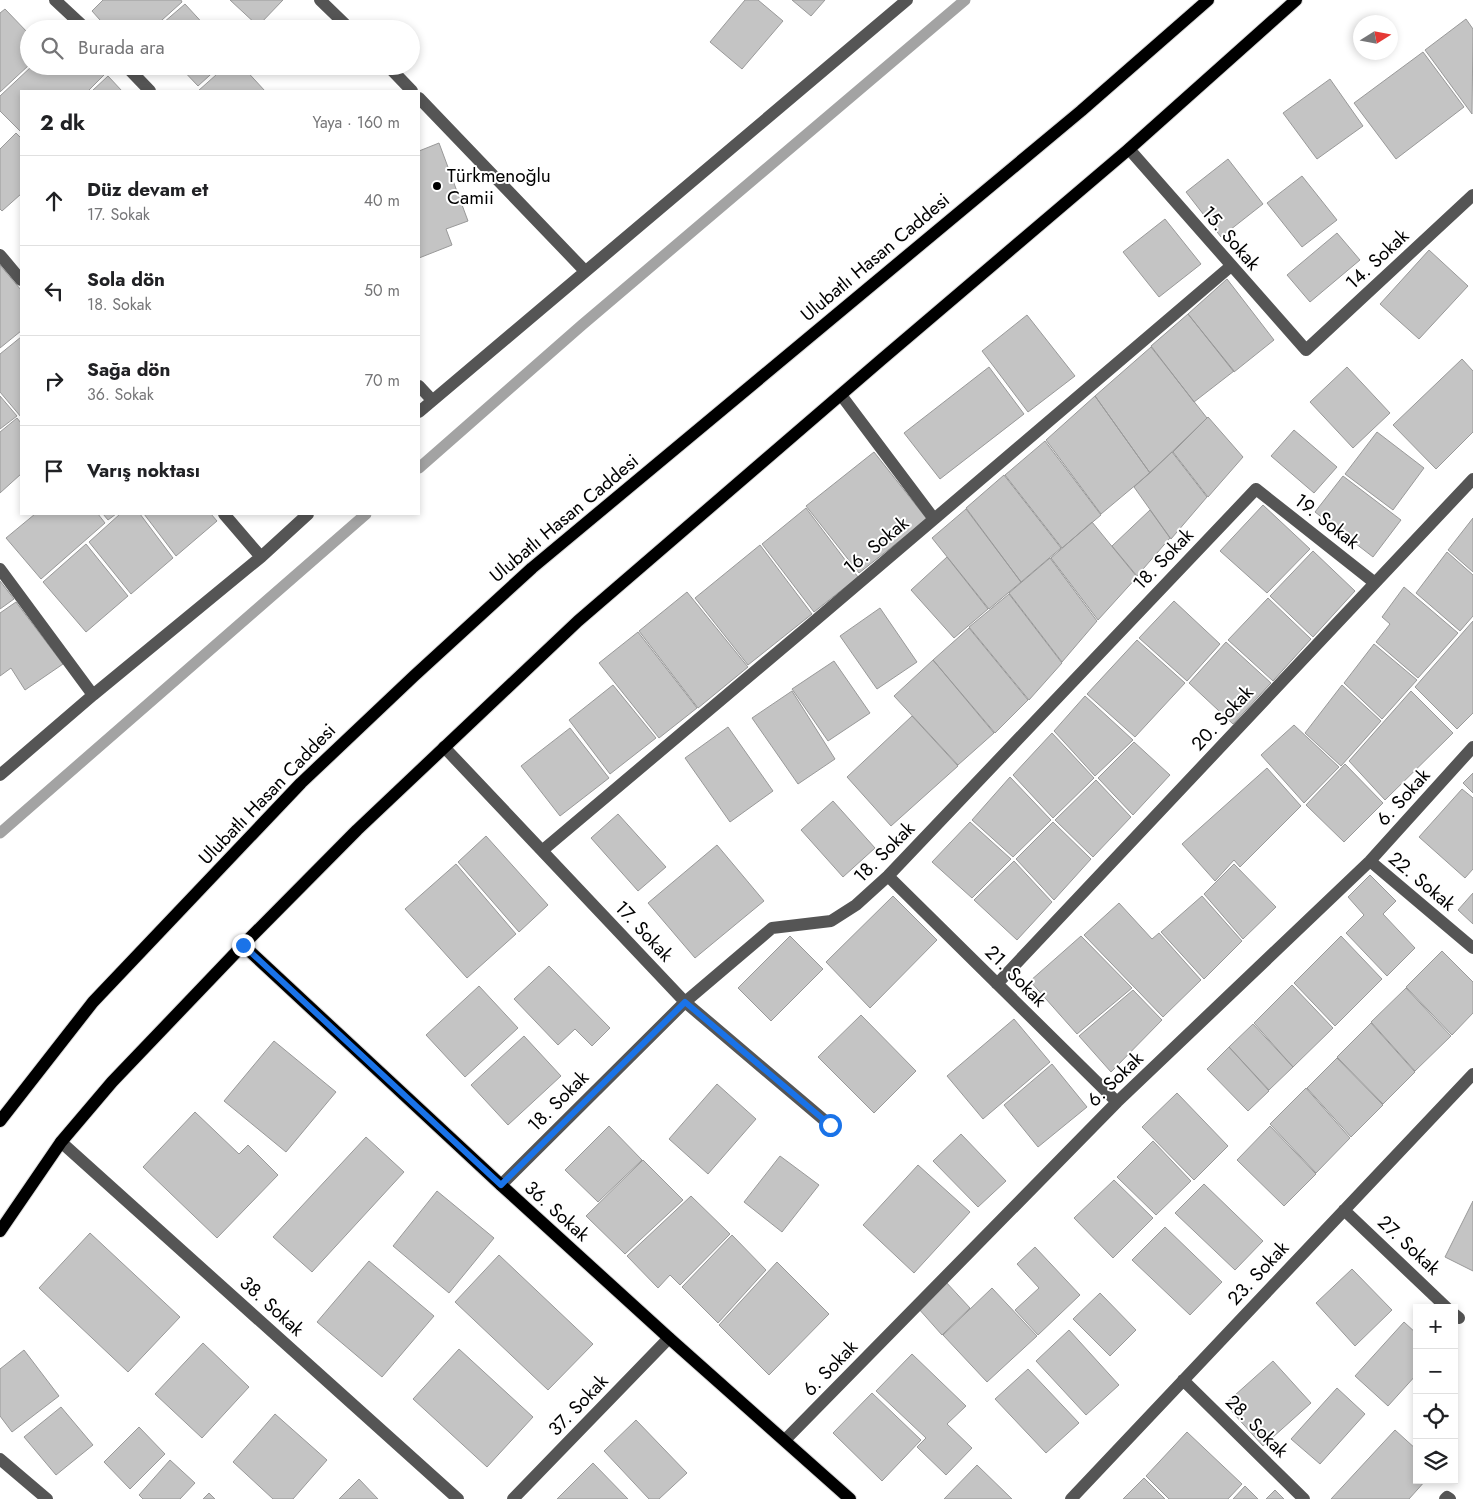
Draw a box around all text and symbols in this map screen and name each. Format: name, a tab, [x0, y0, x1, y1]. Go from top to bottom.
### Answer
north arrow	[1353, 15, 1398, 60]
search box	[20, 20, 420, 75]
icon: search	[38, 34, 66, 62]
text: Burada ara	[78, 34, 165, 61]
text: 2 dk	[40, 108, 85, 138]
text: Yaya · 160 m	[313, 111, 400, 134]
place label: Türkmenoğlu Camii	[447, 162, 551, 211]
text: Düz devam et	[87, 176, 208, 203]
marker: Türkmenoğlu Camii	[431, 180, 443, 192]
icon: ahead	[40, 187, 68, 215]
street label: Ulubatlı Hasan Caddesi	[795, 187, 955, 327]
text: 40 m	[364, 189, 400, 212]
street label: 15. Sokak	[1195, 200, 1267, 277]
text: 17. Sokak	[87, 203, 150, 226]
street label: 14. Sokak	[1339, 222, 1415, 295]
text: Sola dön	[87, 266, 165, 293]
icon: left	[40, 277, 68, 305]
text: 50 m	[364, 279, 400, 302]
text: 18. Sokak	[87, 293, 152, 316]
text: Sağa dön	[87, 356, 171, 383]
icon: right	[40, 367, 68, 395]
text: 70 m	[365, 369, 400, 392]
text: 36. Sokak	[87, 383, 154, 406]
street label: Ulubatlı Hasan Caddesi	[484, 448, 644, 588]
icon: arrive	[40, 457, 68, 485]
text: Varış noktası	[87, 457, 200, 484]
street label: 19. Sokak	[1289, 487, 1366, 555]
street label: 16. Sokak	[838, 509, 915, 580]
street label: 18. Sokak	[1127, 522, 1200, 596]
street label: 20. Sokak	[1185, 679, 1260, 757]
street label: Ulubatlı Hasan Caddesi	[192, 717, 342, 871]
street label: 6. Sokak	[1370, 762, 1437, 832]
street label: 18. Sokak	[847, 815, 921, 889]
street label: 22. Sokak	[1383, 845, 1462, 917]
street label: 17. Sokak	[609, 894, 680, 968]
route end	[232, 934, 255, 957]
street label: 21. Sokak	[979, 939, 1053, 1013]
street label: 6. Sokak	[1081, 1045, 1150, 1113]
street label: 18. Sokak	[521, 1064, 595, 1138]
route start	[819, 1114, 842, 1137]
street label: 36. Sokak	[518, 1174, 596, 1248]
street label: 27. Sokak	[1372, 1209, 1447, 1282]
street label: 23. Sokak	[1221, 1234, 1295, 1311]
street label: 38. Sokak	[234, 1270, 311, 1343]
map controls	[1413, 1304, 1458, 1484]
button: +	[1413, 1304, 1458, 1349]
street label: 6. Sokak	[796, 1333, 864, 1402]
button: −	[1413, 1349, 1458, 1394]
street label: 37. Sokak	[542, 1368, 615, 1442]
street label: 28. Sokak	[1220, 1389, 1295, 1464]
button: locate	[1413, 1394, 1458, 1439]
button: layers	[1413, 1439, 1458, 1484]

